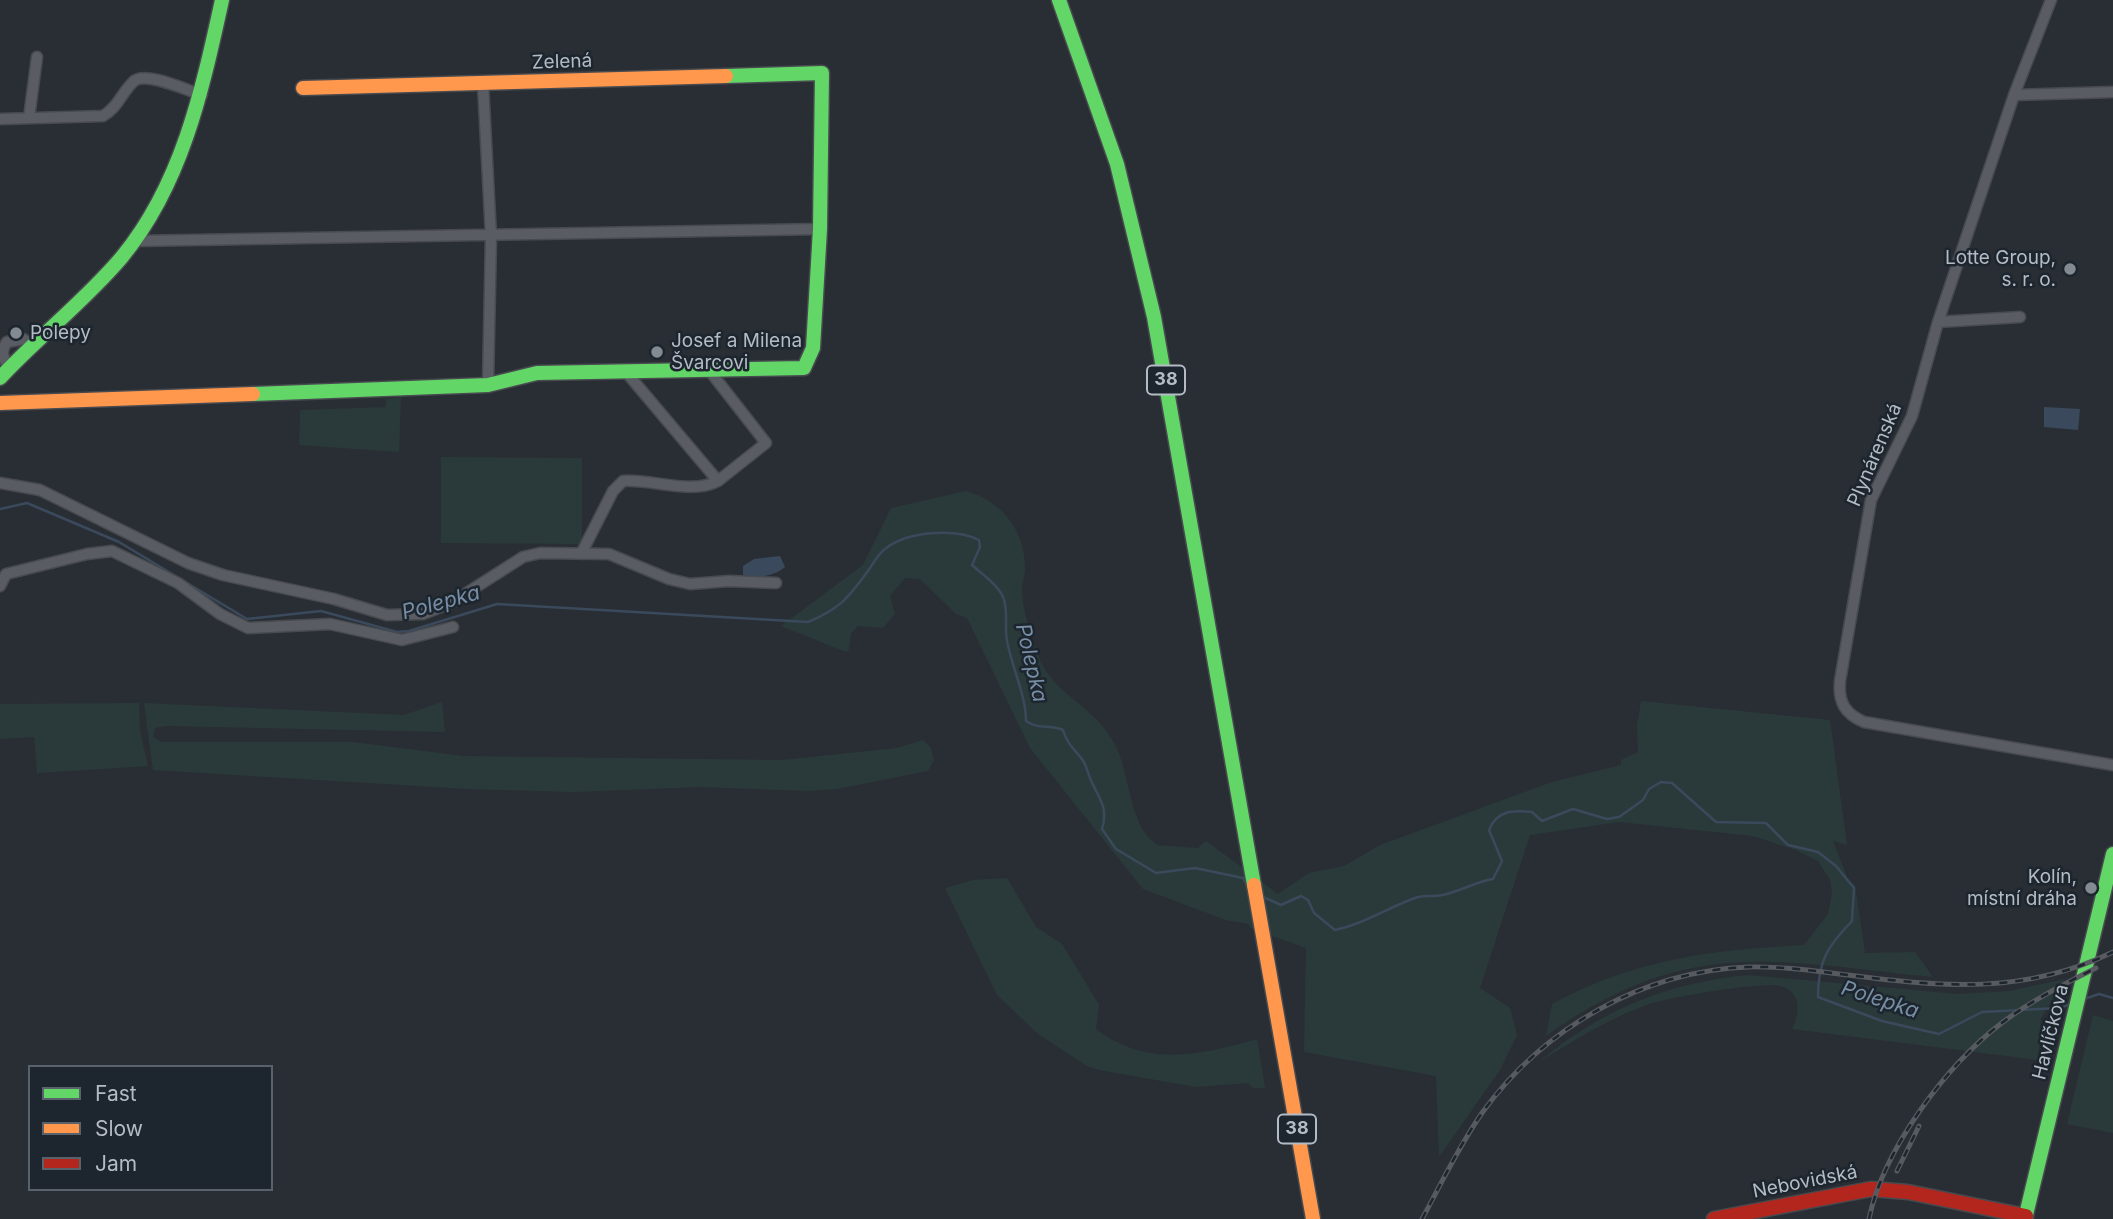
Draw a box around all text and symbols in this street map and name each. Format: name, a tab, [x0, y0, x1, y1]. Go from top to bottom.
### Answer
street label: Zelená	[531, 50, 593, 74]
place label: Lotte Group, s. r. o.	[1945, 247, 2056, 291]
marker: Lotte Group, s. r. o.	[2062, 261, 2078, 277]
place label: Polepy	[30, 322, 91, 344]
marker: Polepy	[8, 325, 24, 341]
place label: Josef a Milena Švarcovi	[671, 330, 802, 374]
marker: Josef a Milena Švarcovi	[649, 344, 665, 360]
road number: 38	[1147, 366, 1185, 394]
street label: Plynárenská	[1843, 400, 1907, 510]
water label: Polepka	[399, 580, 483, 626]
water label: Polepka	[1010, 621, 1052, 705]
place label: Kolín, místní dráha	[1967, 866, 2077, 910]
marker: Kolín, místní dráha	[2083, 880, 2099, 896]
water label: Polepka	[1838, 976, 1922, 1024]
street label: Havlíčkova	[2028, 982, 2074, 1082]
legend	[28, 1065, 273, 1191]
text: Fast	[95, 1081, 137, 1106]
road number: 38	[1278, 1114, 1316, 1144]
text: Slow	[95, 1116, 143, 1141]
text: Jam	[95, 1151, 137, 1176]
street label: Nebovidská	[1751, 1161, 1859, 1203]

